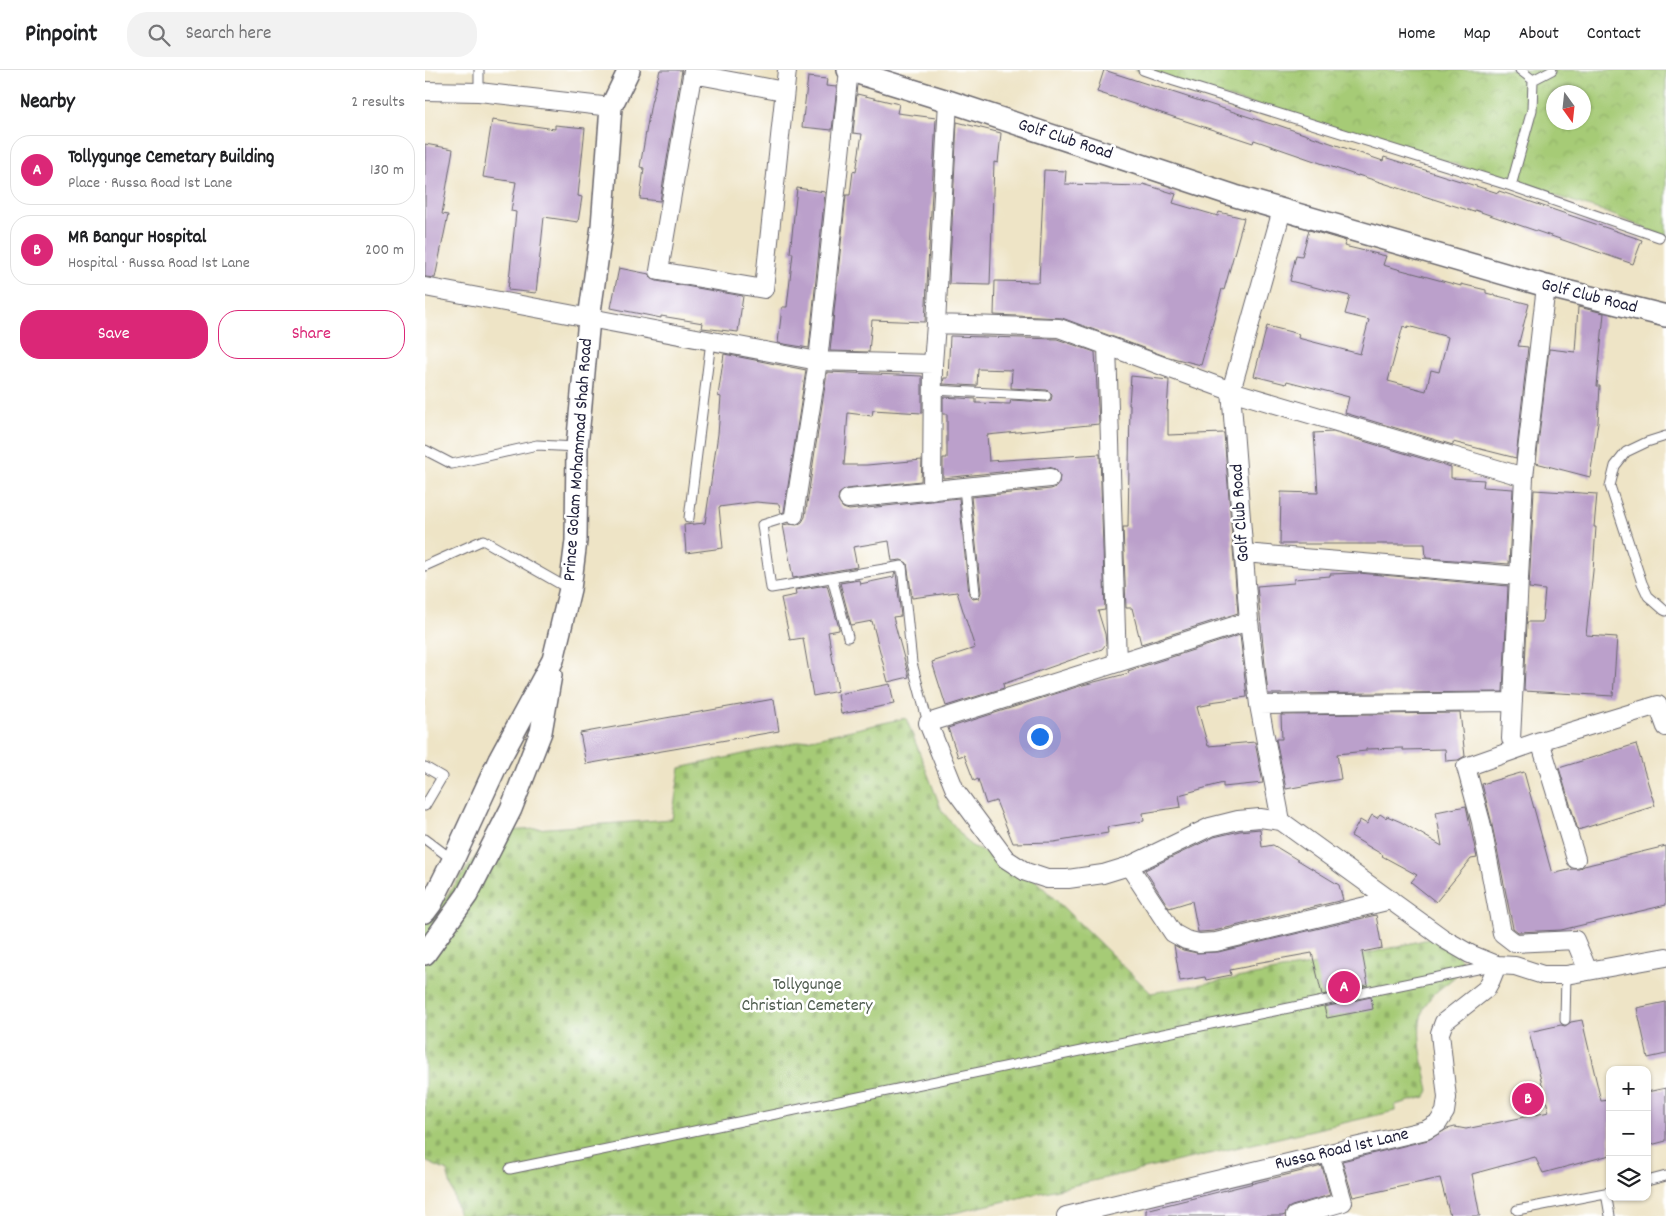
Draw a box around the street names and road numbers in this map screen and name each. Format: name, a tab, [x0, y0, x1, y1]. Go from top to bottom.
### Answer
street label: Golf Club Road	[1014, 113, 1116, 167]
street label: Golf Club Road	[1538, 273, 1640, 321]
street label: Prince Golam Mohammad Shah Road	[558, 338, 600, 582]
street label: Golf Club Road	[1225, 463, 1257, 563]
street label: Russa Road 1st Lane	[1273, 1122, 1411, 1178]

